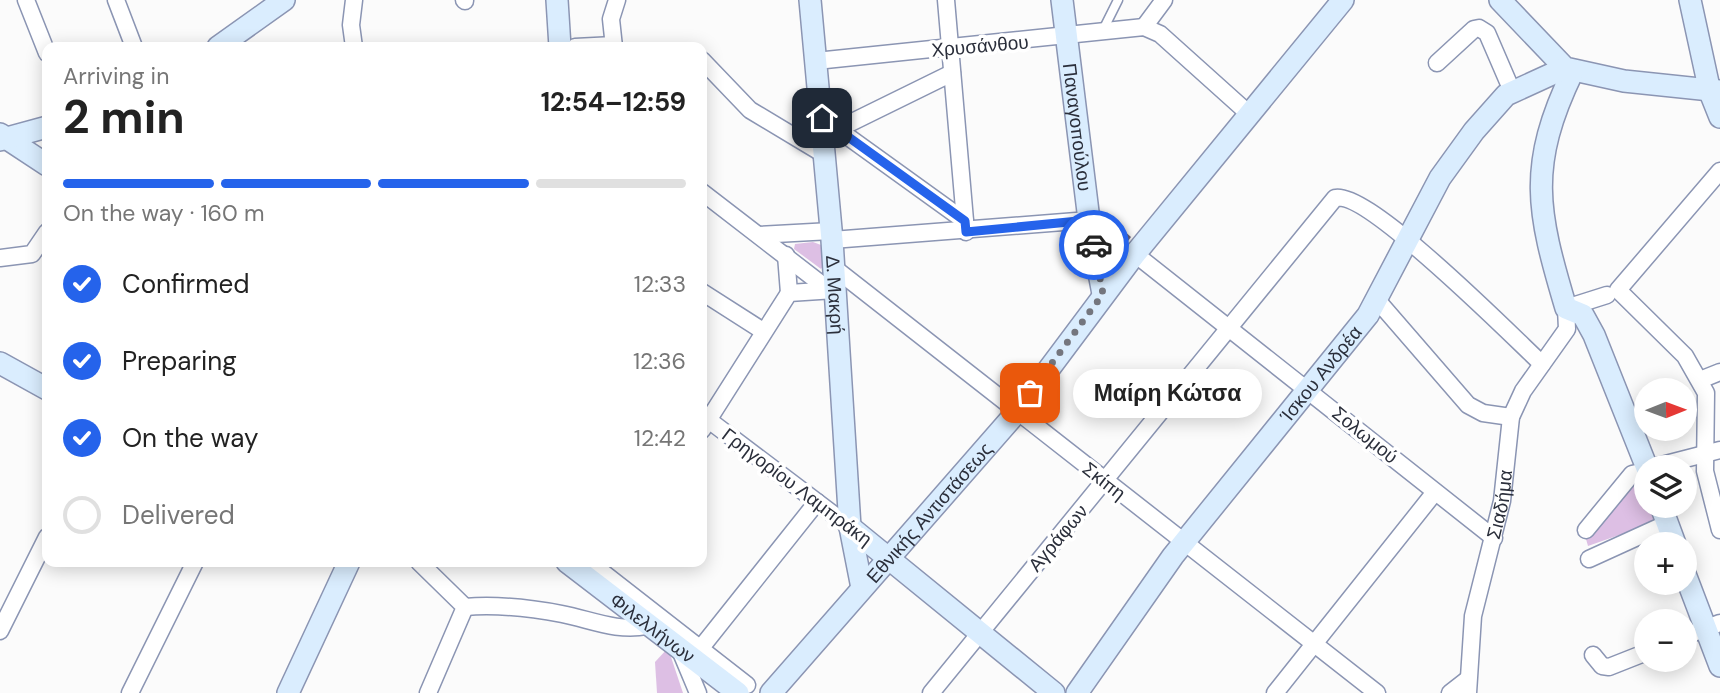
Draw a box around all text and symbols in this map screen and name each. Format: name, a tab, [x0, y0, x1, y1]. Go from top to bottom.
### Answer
street label: Χρυσάνθου	[930, 29, 1030, 63]
text: Arriving in	[63, 61, 169, 91]
street label: Παναγοπούλου	[1057, 62, 1098, 192]
text: 12:54–12:59	[541, 85, 686, 119]
text: 2 min	[63, 87, 185, 147]
pin	[792, 88, 852, 148]
icon: home	[803, 99, 841, 137]
text: On the way · 160 m	[63, 198, 264, 228]
courier	[1059, 210, 1129, 280]
icon: car	[1075, 226, 1113, 264]
street label: Δ. Μακρή	[820, 255, 850, 335]
icon: check	[63, 265, 101, 303]
text: Confirmed	[122, 267, 249, 301]
text: 12:33	[634, 269, 686, 299]
street label: Ίσκου Ανδρέα	[1273, 320, 1367, 428]
icon: check	[63, 342, 101, 380]
text: Preparing	[122, 344, 237, 378]
text: 12:36	[633, 346, 686, 376]
pin	[1000, 363, 1060, 423]
callout: Μαίρη Κώτσα	[1072, 368, 1261, 418]
icon: bag	[1011, 374, 1049, 412]
text: Μαίρη Κώτσα	[1094, 378, 1241, 408]
north arrow	[1634, 378, 1698, 441]
map controls	[1634, 378, 1697, 672]
street label: Σολωμού	[1327, 401, 1403, 469]
icon: check	[63, 419, 101, 457]
text: On the way	[122, 421, 258, 455]
street label: Γρηγορίου Λαμπράκη	[717, 422, 877, 552]
text: 12:42	[634, 423, 686, 453]
street label: Εθνικής Αντιστάσεως	[861, 437, 997, 588]
button: layers	[1634, 455, 1697, 518]
street label: Σκίπη	[1077, 456, 1131, 506]
street label: Σιαδήμα	[1480, 469, 1518, 542]
text: Delivered	[122, 498, 235, 532]
street label: Αγράφων	[1023, 499, 1093, 577]
button: +	[1634, 532, 1697, 595]
street label: Φιλελλήνων	[605, 587, 700, 668]
button: −	[1634, 609, 1697, 672]

